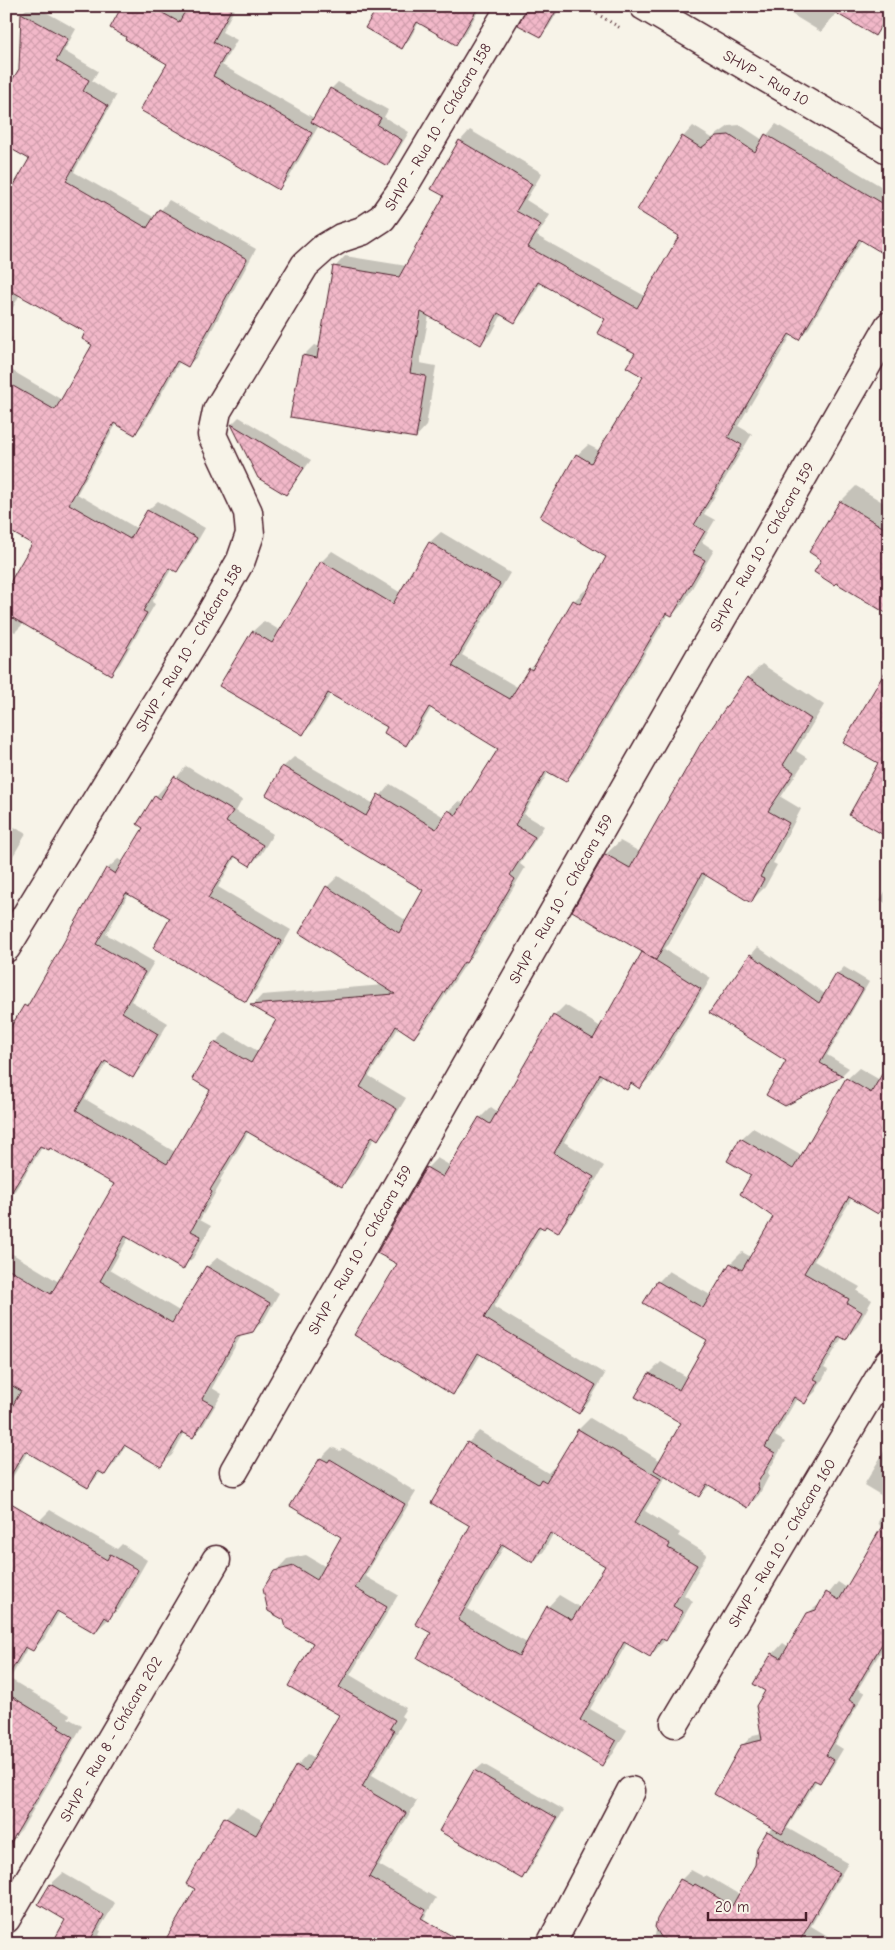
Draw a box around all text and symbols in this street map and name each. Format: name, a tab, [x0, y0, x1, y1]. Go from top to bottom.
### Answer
street label: SHVP - Rua 10 - Chácara 158	[381, 40, 495, 214]
street label: SHVP - Rua 10	[720, 46, 812, 110]
street label: SHVP - Rua 10 - Chácara 159	[706, 459, 818, 635]
street label: SHVP - Rua 10 - Chácara 158	[132, 561, 246, 735]
street label: SHVP - Rua 10 - Chácara 159	[505, 811, 617, 987]
street label: SHVP - Rua 10 - Chácara 159	[304, 1162, 416, 1338]
street label: SHVP - Rua 10 - Chácara 160	[724, 1455, 840, 1631]
street label: SHVP - Rua 8 - Chácara 202	[56, 1653, 166, 1825]
scale bar	[708, 1890, 805, 1922]
text: 20 m	[715, 1898, 749, 1916]

